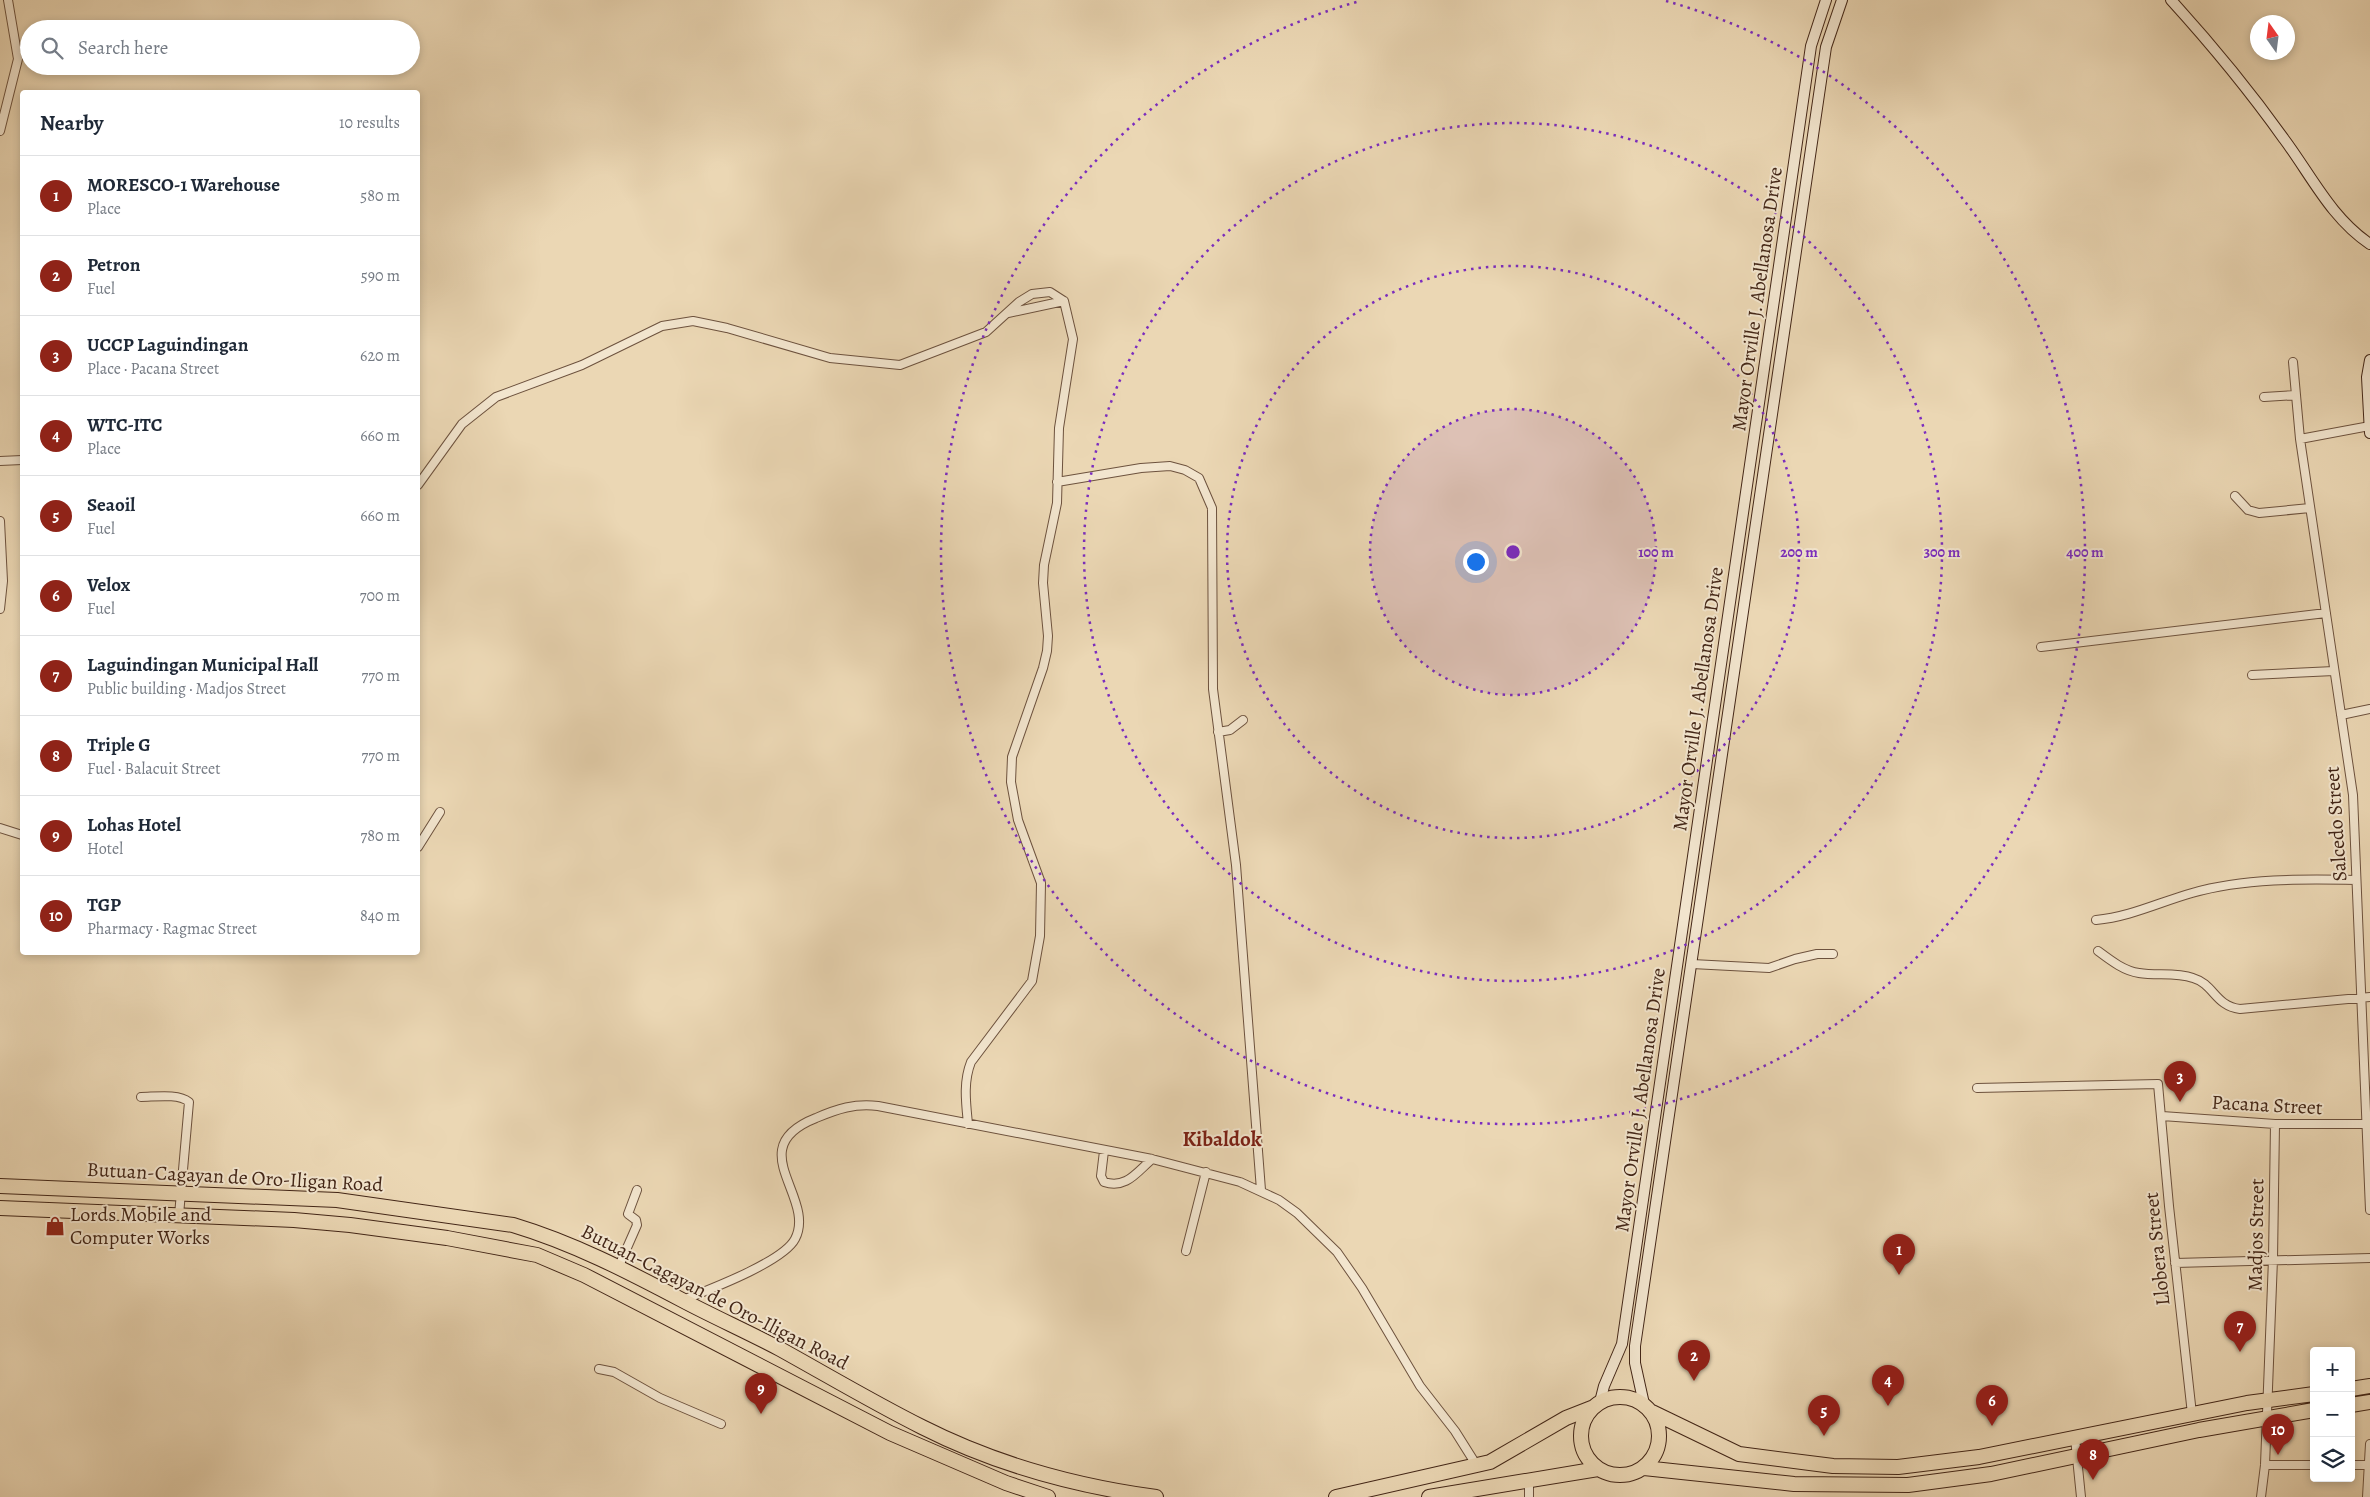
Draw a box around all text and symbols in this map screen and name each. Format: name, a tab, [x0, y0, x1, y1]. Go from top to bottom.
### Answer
north arrow	[2250, 15, 2295, 60]
search box	[20, 20, 420, 75]
icon: search	[38, 34, 66, 62]
text: Search here	[78, 35, 168, 61]
text: Nearby	[40, 109, 103, 137]
text: 10 results	[339, 112, 400, 134]
street label: Mayor Orville J. Abellanosa Drive	[1725, 165, 1789, 433]
text: MORESCO-1 Warehouse	[87, 172, 280, 198]
text: 1	[53, 185, 59, 207]
text: 580 m	[360, 185, 400, 207]
text: Place	[87, 198, 121, 220]
text: Petron	[87, 252, 141, 278]
text: 2	[52, 265, 60, 287]
text: 590 m	[361, 265, 400, 287]
text: Fuel	[87, 278, 115, 300]
text: UCCP Laguindingan	[87, 332, 248, 358]
text: 3	[53, 345, 59, 367]
text: 620 m	[360, 345, 400, 367]
text: Place · Pacana Street	[87, 358, 219, 380]
text: WTC-ITC	[87, 412, 162, 438]
text: 4	[52, 425, 60, 447]
text: 660 m	[360, 425, 400, 447]
text: Place	[87, 438, 121, 460]
text: Seaoil	[87, 492, 135, 518]
text: 5	[53, 505, 59, 527]
text: 660 m	[360, 505, 400, 527]
text: Fuel	[87, 518, 115, 540]
text: 100 m	[1638, 542, 1674, 562]
text: 200 m	[1780, 542, 1818, 562]
text: 300 m	[1924, 542, 1961, 562]
text: 400 m	[2066, 542, 2104, 562]
centre of rings	[1504, 543, 1522, 561]
your location	[1463, 549, 1489, 575]
street label: Mayor Orville J. Abellanosa Drive	[1666, 565, 1730, 833]
text: Velox	[87, 572, 130, 598]
text: 6	[52, 585, 60, 607]
text: 700 m	[360, 585, 400, 607]
text: Fuel	[87, 598, 115, 620]
text: Laguindingan Municipal Hall	[87, 652, 318, 678]
text: 7	[53, 665, 59, 687]
text: 770 m	[362, 665, 400, 687]
text: Public building · Madjos Street	[87, 678, 286, 700]
text: Triple G	[87, 732, 151, 758]
text: 8	[52, 745, 60, 767]
text: 770 m	[362, 745, 400, 767]
text: Fuel · Balacuit Street	[87, 758, 221, 780]
street label: Salcedo Street	[2318, 765, 2353, 882]
text: Lohas Hotel	[87, 812, 181, 838]
text: 9	[52, 825, 60, 847]
text: 780 m	[361, 825, 400, 847]
text: Hotel	[87, 838, 123, 860]
text: TGP	[87, 892, 121, 918]
text: 10	[49, 905, 63, 927]
text: 840 m	[360, 905, 400, 927]
text: Pharmacy · Ragmac Street	[87, 918, 257, 940]
street label: Mayor Orville J. Abellanosa Drive	[1608, 966, 1672, 1234]
pin: 3	[2164, 1061, 2196, 1102]
street label: Pacana Street	[2211, 1089, 2324, 1121]
district label: Kibaldok	[1182, 1125, 1262, 1153]
street label: Butuan-Cagayan de Oro-Iligan Road	[86, 1156, 384, 1198]
street label: Madjos Street	[2242, 1178, 2270, 1292]
street label: Llobera Street	[2138, 1190, 2176, 1307]
place label: Lords Mobile and Computer Works	[70, 1201, 212, 1251]
shop icon: Lords Mobile and Computer Works	[44, 1215, 66, 1237]
street label: Butuan-Cagayan de Oro-Iligan Road	[577, 1218, 854, 1377]
pin: 1	[1883, 1234, 1915, 1275]
pin: 7	[2224, 1311, 2256, 1352]
pin: 2	[1678, 1340, 1710, 1381]
map controls	[2310, 1347, 2355, 1482]
button: +	[2310, 1347, 2355, 1392]
pin: 4	[1872, 1365, 1904, 1406]
pin: 9	[745, 1373, 777, 1414]
pin: 6	[1976, 1385, 2008, 1426]
button: −	[2310, 1392, 2355, 1437]
pin: 5	[1808, 1395, 1840, 1436]
pin: 10	[2262, 1414, 2294, 1455]
button: layers	[2310, 1437, 2355, 1482]
pin: 8	[2077, 1439, 2109, 1480]

